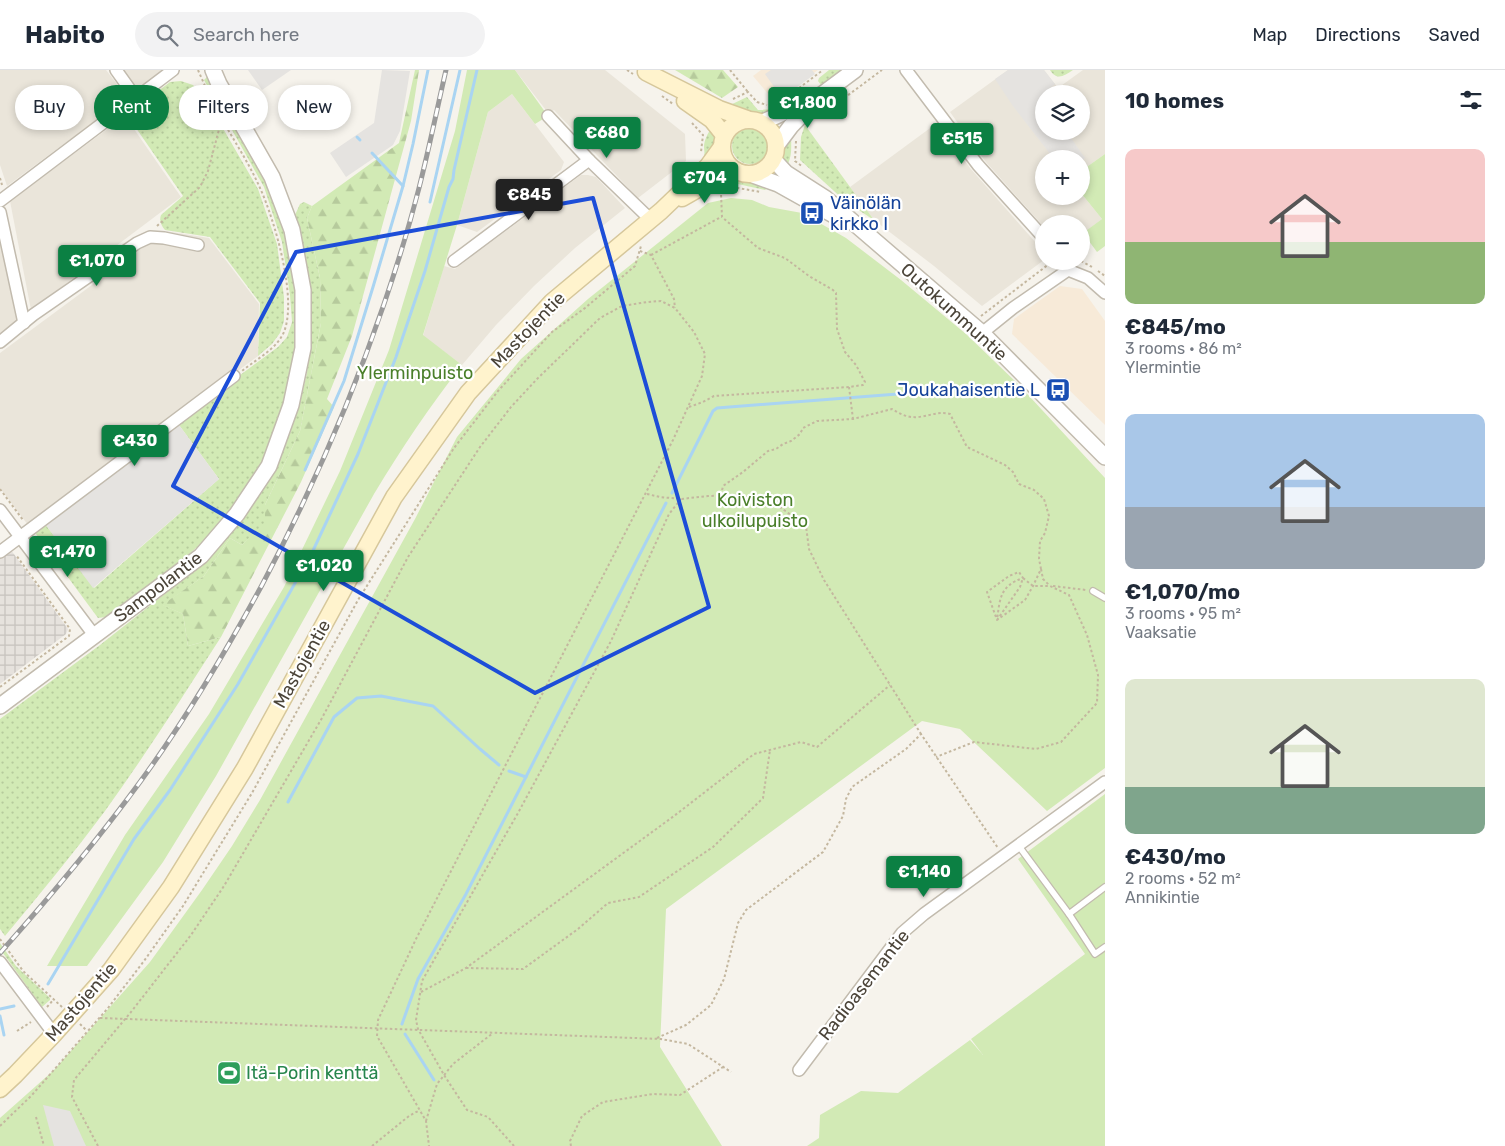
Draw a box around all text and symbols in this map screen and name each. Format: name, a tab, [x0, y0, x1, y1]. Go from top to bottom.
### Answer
search box	[135, 12, 485, 57]
text: Habito	[25, 21, 105, 49]
icon: search	[153, 21, 181, 49]
text: Search here	[193, 23, 300, 46]
text: Map	[1252, 24, 1287, 46]
text: Directions	[1315, 24, 1401, 46]
text: Saved	[1429, 24, 1480, 46]
chip: Buy	[15, 85, 84, 130]
chip: Rent	[94, 85, 169, 130]
chip: Filters	[179, 85, 268, 130]
chip: New	[278, 85, 351, 130]
map controls	[1035, 85, 1090, 270]
button: layers	[1035, 85, 1090, 140]
icon: filters	[1457, 86, 1485, 114]
pin: €1,800	[767, 87, 849, 129]
text: 10 homes	[1125, 88, 1224, 113]
text: €1,800	[779, 93, 837, 112]
pin: €680	[577, 116, 637, 159]
pin: €515	[932, 122, 992, 165]
text: €680	[585, 123, 629, 142]
text: €515	[941, 129, 983, 148]
button: +	[1035, 150, 1090, 205]
pin: €704	[675, 162, 735, 204]
text: €704	[683, 168, 727, 187]
pin: €845	[499, 178, 559, 221]
icon: home	[1260, 181, 1350, 271]
text: €845	[507, 185, 551, 204]
place label: Väinölän kirkko I	[830, 192, 902, 235]
bus stop icon: Väinölän kirkko I	[799, 200, 825, 226]
button: −	[1035, 215, 1090, 270]
pin: €1,070	[56, 244, 138, 287]
text: €1,070	[69, 251, 125, 270]
street label: Outokummuntie	[896, 258, 1012, 366]
street label: Mastojentie	[486, 287, 570, 373]
text: €845/mo	[1125, 314, 1226, 339]
text: 3 rooms · 86 m²	[1125, 339, 1242, 358]
text: Ylermintie	[1125, 358, 1201, 377]
park label: Ylerminpuisto	[357, 362, 473, 384]
bus stop icon: Joukahaisentie L	[1045, 377, 1071, 403]
place label: Joukahaisentie L	[897, 379, 1040, 401]
pin: €430	[105, 424, 165, 467]
text: €430	[113, 431, 157, 450]
icon: home	[1260, 446, 1350, 536]
park label: Koiviston ulkoilupuisto	[702, 489, 808, 532]
pin: €1,470	[27, 536, 109, 578]
text: €1,470	[40, 542, 96, 561]
street label: Sampolantie	[110, 547, 206, 627]
pin: €1,020	[283, 550, 365, 592]
text: €1,020	[295, 556, 353, 575]
text: €1,070/mo	[1125, 579, 1240, 604]
text: 3 rooms · 95 m²	[1125, 604, 1241, 623]
street label: Mastojentie	[269, 616, 335, 712]
text: Vaaksatie	[1125, 623, 1196, 642]
icon: home	[1260, 711, 1350, 801]
text: €430/mo	[1125, 844, 1226, 869]
pin: €1,140	[883, 856, 965, 898]
text: €1,140	[897, 862, 951, 881]
text: 2 rooms · 52 m²	[1125, 869, 1241, 888]
text: Annikintie	[1125, 888, 1200, 907]
street label: Radioasemantie	[814, 925, 914, 1045]
street label: Mastojentie	[41, 958, 121, 1046]
sports icon: Itä-Porin kenttä	[216, 1060, 242, 1086]
place label: Itä-Porin kenttä	[246, 1062, 378, 1084]

